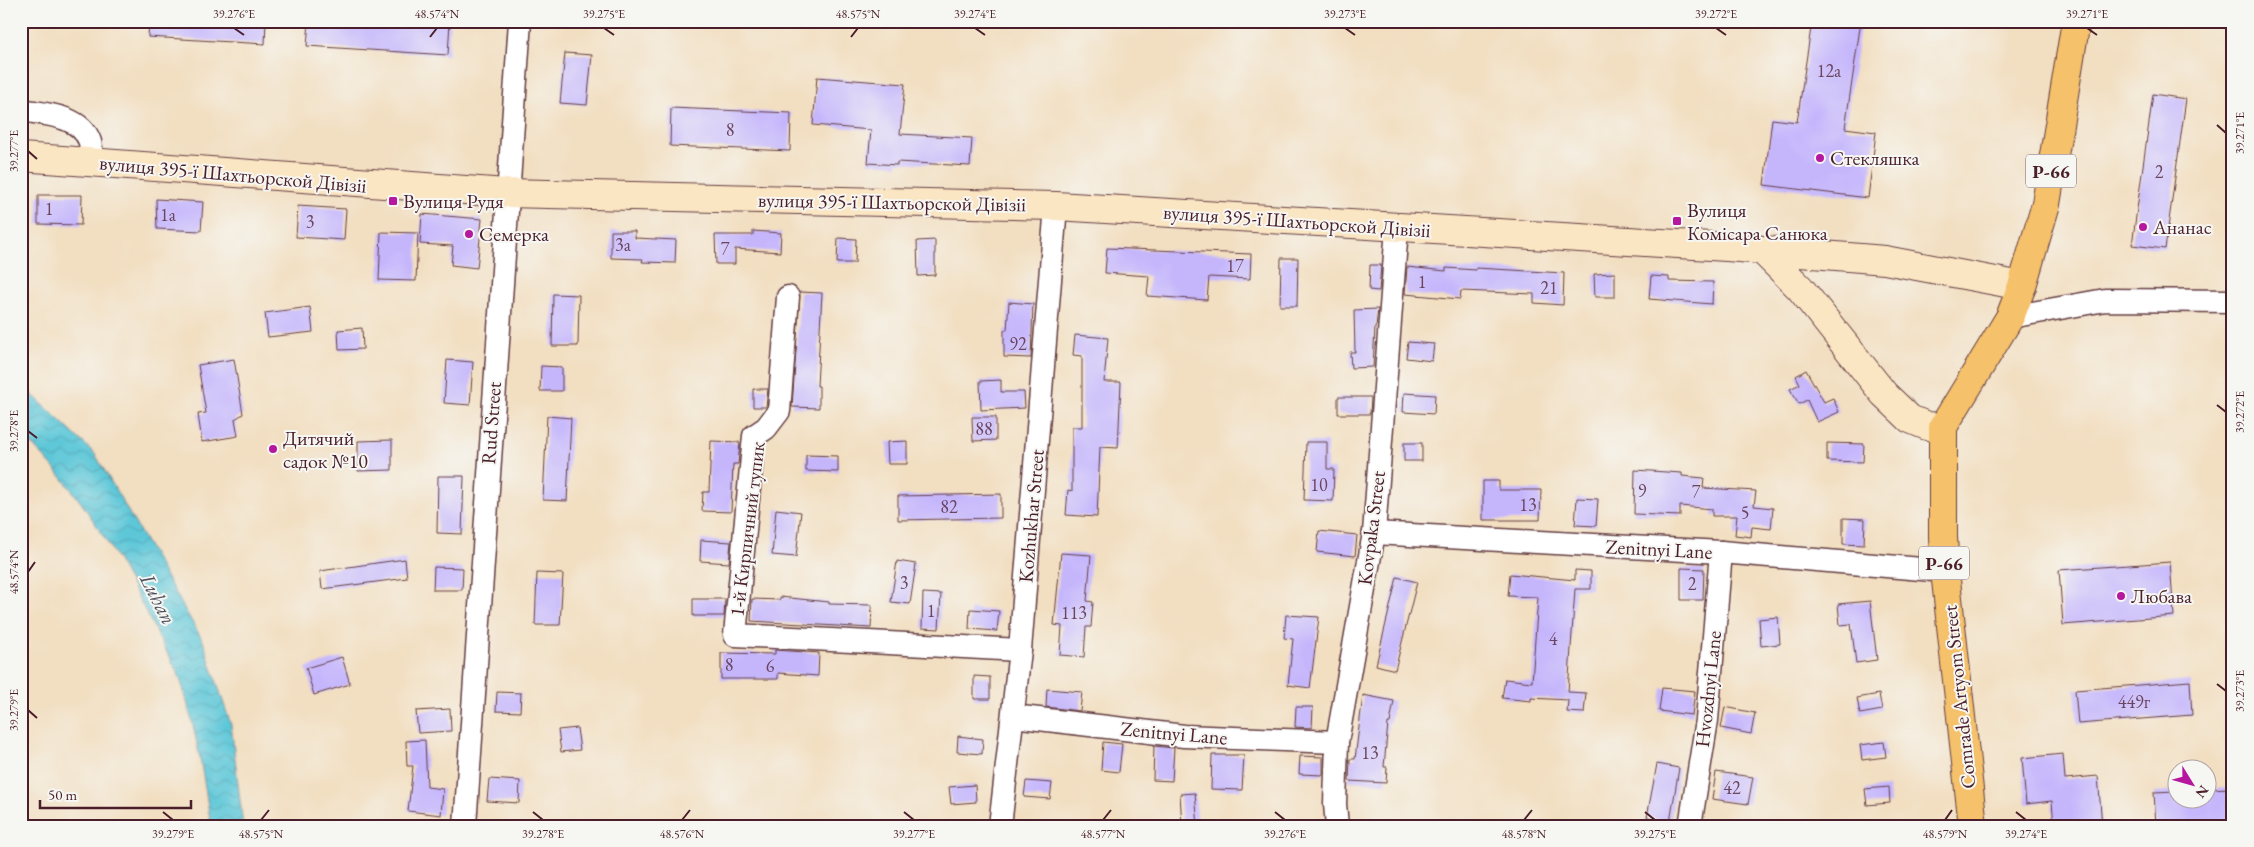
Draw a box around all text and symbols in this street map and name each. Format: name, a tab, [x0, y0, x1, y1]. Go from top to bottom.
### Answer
text: 39.276°E	[213, 6, 255, 22]
text: 48.574°N	[415, 6, 460, 22]
text: 39.275°E	[583, 6, 625, 22]
text: 48.575°N	[836, 6, 881, 22]
text: 39.274°E	[954, 6, 996, 22]
text: 39.273°E	[1324, 6, 1366, 22]
text: 39.272°E	[1695, 6, 1737, 22]
text: 39.271°E	[2066, 6, 2108, 22]
house number: 12а	[1817, 59, 1842, 82]
text: 39.271°E	[2232, 112, 2248, 154]
house number: 8	[726, 118, 734, 141]
text: 39.277°E	[6, 130, 22, 172]
place label: Стекляшка	[1830, 145, 1919, 171]
street label: вулиця 395-ї Шахтьорской Дівізіі	[98, 149, 368, 199]
marker: Стекляшка	[1814, 152, 1826, 164]
road number: Р-66	[2026, 154, 2076, 188]
house number: 2	[2155, 160, 2164, 183]
street label: вулиця 395-ї Шахтьорской Дівізіі	[758, 187, 1026, 217]
place label: Вулиця Рудя	[403, 188, 504, 214]
marker: Вулиця Рудя	[387, 195, 399, 207]
house number: 1	[45, 197, 53, 220]
place label: Вулиця Комісара Санюка	[1687, 197, 1828, 246]
street label: вулиця 395-ї Шахтьорской Дівізіі	[1162, 199, 1432, 243]
house number: 1а	[160, 203, 177, 226]
house number: 3	[306, 210, 314, 233]
place label: Ананас	[2152, 214, 2212, 240]
marker: Вулиця Комісара Санюка	[1671, 215, 1683, 227]
place label: Семерка	[479, 221, 549, 247]
marker: Ананас	[2137, 221, 2149, 233]
marker: Семерка	[463, 228, 475, 240]
house number: 3а	[615, 233, 632, 256]
house number: 7	[721, 237, 730, 260]
house number: 17	[1226, 254, 1244, 277]
house number: 1	[1418, 270, 1426, 293]
house number: 21	[1540, 276, 1558, 299]
house number: 92	[1009, 332, 1027, 355]
street label: Rud Street	[475, 380, 507, 465]
text: 39.272°E	[2232, 391, 2248, 433]
text: 39.278°E	[6, 410, 22, 452]
house number: 88	[975, 417, 993, 440]
place label: Дитячий садок №10	[283, 425, 368, 474]
street label: 1-й Кирпичний тупик	[723, 440, 771, 618]
marker: Дитячий садок №10	[267, 443, 279, 455]
street label: Kozhukhar Street	[1012, 447, 1050, 584]
street label: Kovpaka Street	[1351, 469, 1391, 587]
house number: 10	[1310, 473, 1328, 496]
house number: 9	[1638, 479, 1647, 502]
house number: 7	[1692, 480, 1701, 503]
house number: 13	[1519, 493, 1537, 516]
house number: 82	[940, 495, 958, 518]
house number: 5	[1741, 501, 1749, 524]
street label: Zenitnyi Lane	[1605, 533, 1713, 565]
road number: Р-66	[1919, 546, 1969, 580]
text: 48.574°N	[6, 549, 22, 594]
water label: Luhan	[134, 568, 183, 629]
house number: 3	[900, 571, 908, 594]
house number: 2	[1688, 572, 1697, 595]
place label: Любава	[2131, 583, 2192, 609]
marker: Любава	[2115, 590, 2127, 602]
house number: 1	[927, 599, 935, 622]
house number: 113	[1061, 601, 1087, 624]
street label: Comrade Artyom Street	[1936, 603, 1982, 790]
house number: 4	[1549, 627, 1558, 650]
street label: Hvozdnyi Lane	[1689, 629, 1727, 749]
house number: 8	[725, 653, 733, 676]
house number: 6	[766, 654, 775, 677]
text: 39.273°E	[2232, 670, 2248, 712]
text: 39.279°E	[6, 689, 22, 731]
house number: 449г	[2118, 690, 2151, 713]
street label: Zenitnyi Lane	[1120, 715, 1229, 751]
house number: 13	[1361, 741, 1379, 764]
north arrow	[2166, 760, 2216, 810]
house number: 42	[1723, 776, 1741, 799]
scale bar	[40, 777, 191, 809]
text: N	[2191, 782, 2213, 802]
text: 50 m	[48, 785, 77, 804]
text: 39.279°E	[152, 826, 194, 842]
text: 48.575°N	[239, 826, 284, 842]
text: 39.278°E	[522, 826, 564, 842]
text: 48.576°N	[660, 826, 705, 842]
text: 39.277°E	[893, 826, 935, 842]
text: 48.577°N	[1081, 826, 1126, 842]
text: 39.276°E	[1264, 826, 1306, 842]
text: 48.578°N	[1502, 826, 1547, 842]
text: 39.275°E	[1634, 826, 1676, 842]
text: 48.579°N	[1923, 826, 1968, 842]
text: 39.274°E	[2005, 826, 2047, 842]

